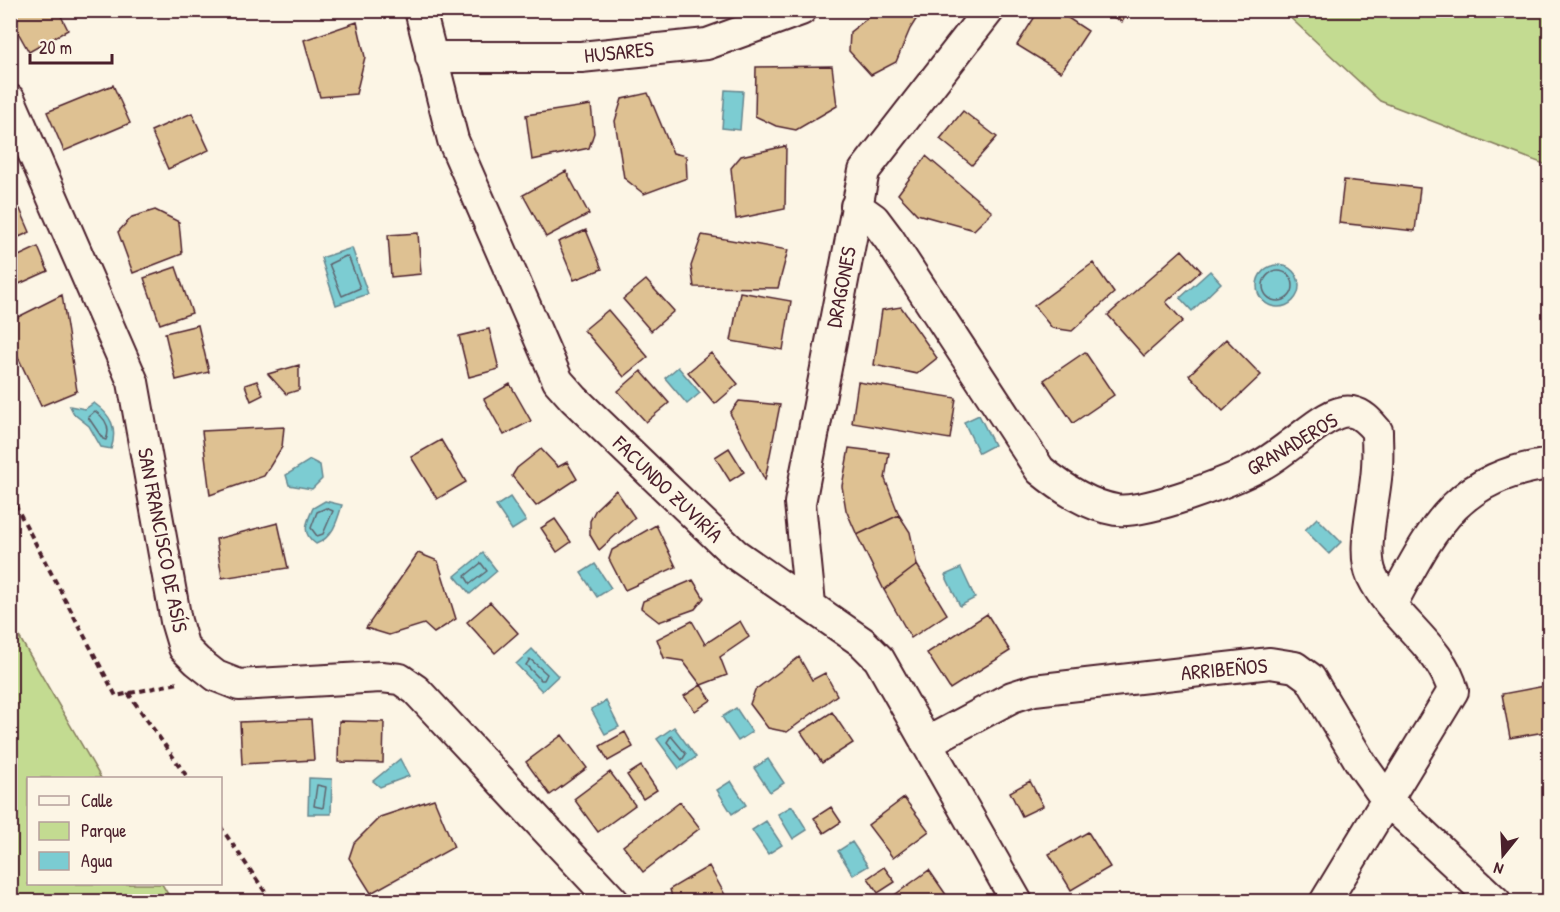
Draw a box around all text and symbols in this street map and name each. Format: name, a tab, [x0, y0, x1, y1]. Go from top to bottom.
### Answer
scale bar	[30, 27, 112, 65]
street label: HUSARES	[583, 34, 656, 70]
text: 20 m	[39, 35, 72, 60]
street label: DRAGONES	[819, 244, 863, 330]
street label: GRANADEROS	[1241, 405, 1343, 483]
street label: FACUNDO ZUVIRÍA	[606, 428, 729, 549]
street label: SAN FRANCISCO DE ASÍS	[131, 445, 195, 635]
street label: ARRIBEÑOS	[1180, 651, 1269, 687]
legend	[27, 777, 222, 885]
text: Calle	[81, 788, 113, 813]
text: Parque	[81, 818, 126, 843]
north arrow	[1473, 825, 1533, 885]
text: Agua	[81, 848, 112, 873]
text: N	[1490, 857, 1506, 881]

